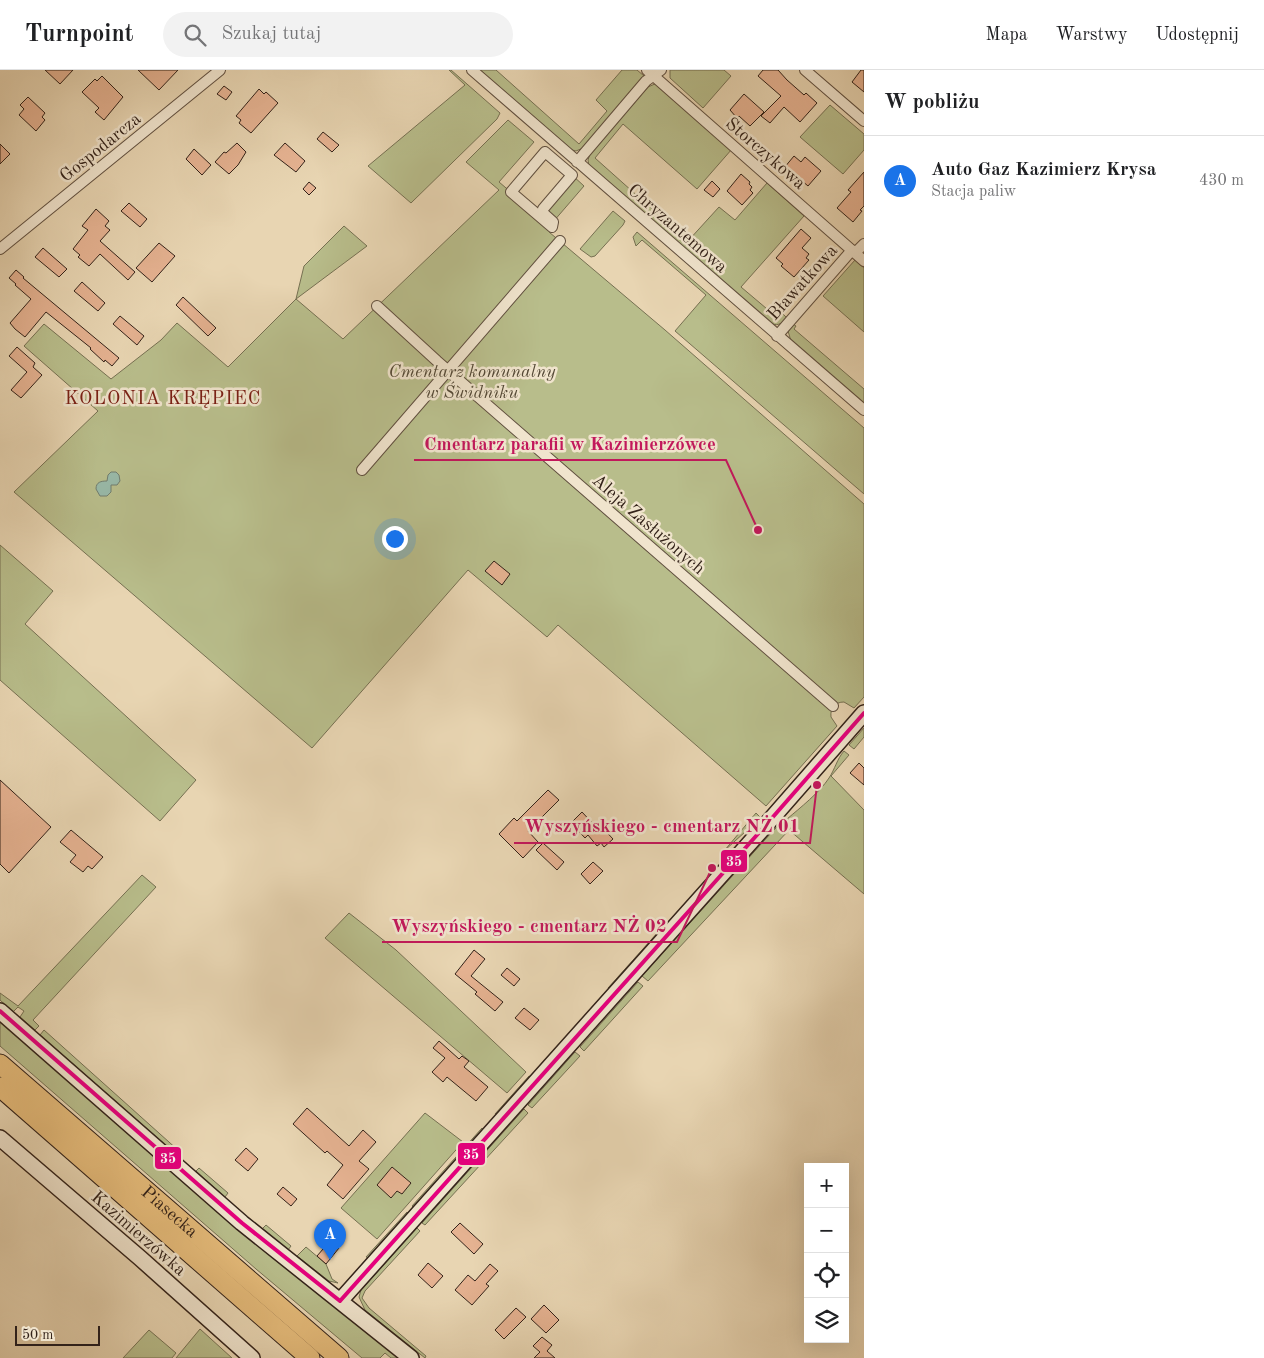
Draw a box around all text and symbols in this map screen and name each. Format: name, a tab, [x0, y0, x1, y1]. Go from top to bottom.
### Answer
search box	[163, 12, 513, 57]
icon: search	[181, 21, 209, 49]
text: Turnpoint	[25, 23, 133, 47]
text: Szukaj tutaj	[221, 25, 321, 44]
text: Mapa	[986, 26, 1028, 44]
text: Warstwy	[1056, 26, 1127, 44]
text: Udostępnij	[1155, 26, 1239, 44]
text: W pobliżu	[884, 92, 979, 113]
street label: Gospodarcza	[57, 110, 145, 186]
street label: Storczykowa	[722, 114, 809, 193]
text: Auto Gaz Kazimierz Krysa	[931, 161, 1156, 180]
text: A	[894, 173, 906, 189]
text: 430 m	[1199, 173, 1244, 189]
street label: Chryzantemowa	[624, 181, 731, 277]
text: Stacja paliw	[931, 184, 1016, 200]
street label: Bławatkowa	[764, 241, 841, 324]
park label: Cmentarz komunalny w Świdniku	[389, 363, 556, 402]
district label: KOLONIA KRĘPIEC	[64, 390, 262, 409]
callout: Cmentarz parafii w Kazimierzówce	[414, 426, 726, 460]
text: Cmentarz parafii w Kazimierzówce	[424, 436, 716, 455]
street label: Aleja Zasłużonych	[589, 471, 708, 578]
your location	[382, 526, 408, 552]
callout: Wyszyńskiego - cmentarz NŻ 01	[514, 809, 810, 843]
text: Wyszyńskiego - cmentarz NŻ 01	[524, 815, 800, 837]
line badge: 35	[720, 849, 748, 873]
text: 35	[726, 855, 742, 869]
callout: Wyszyńskiego - cmentarz NŻ 02	[382, 908, 677, 942]
text: Wyszyńskiego - cmentarz NŻ 02	[391, 915, 667, 937]
line badge: 35	[457, 1142, 486, 1166]
line badge: 35	[154, 1146, 182, 1170]
text: 35	[463, 1148, 479, 1162]
text: 35	[160, 1152, 176, 1166]
map controls	[804, 1163, 849, 1343]
button: +	[804, 1163, 849, 1208]
street label: Piasecka	[138, 1183, 201, 1241]
street label: Kazimierzówka	[88, 1188, 189, 1280]
button: −	[804, 1208, 849, 1253]
pin: A	[314, 1219, 346, 1260]
button: locate	[804, 1253, 849, 1298]
button: layers	[804, 1298, 849, 1343]
scale bar	[15, 1323, 100, 1346]
text: 50 m	[22, 1328, 53, 1342]

